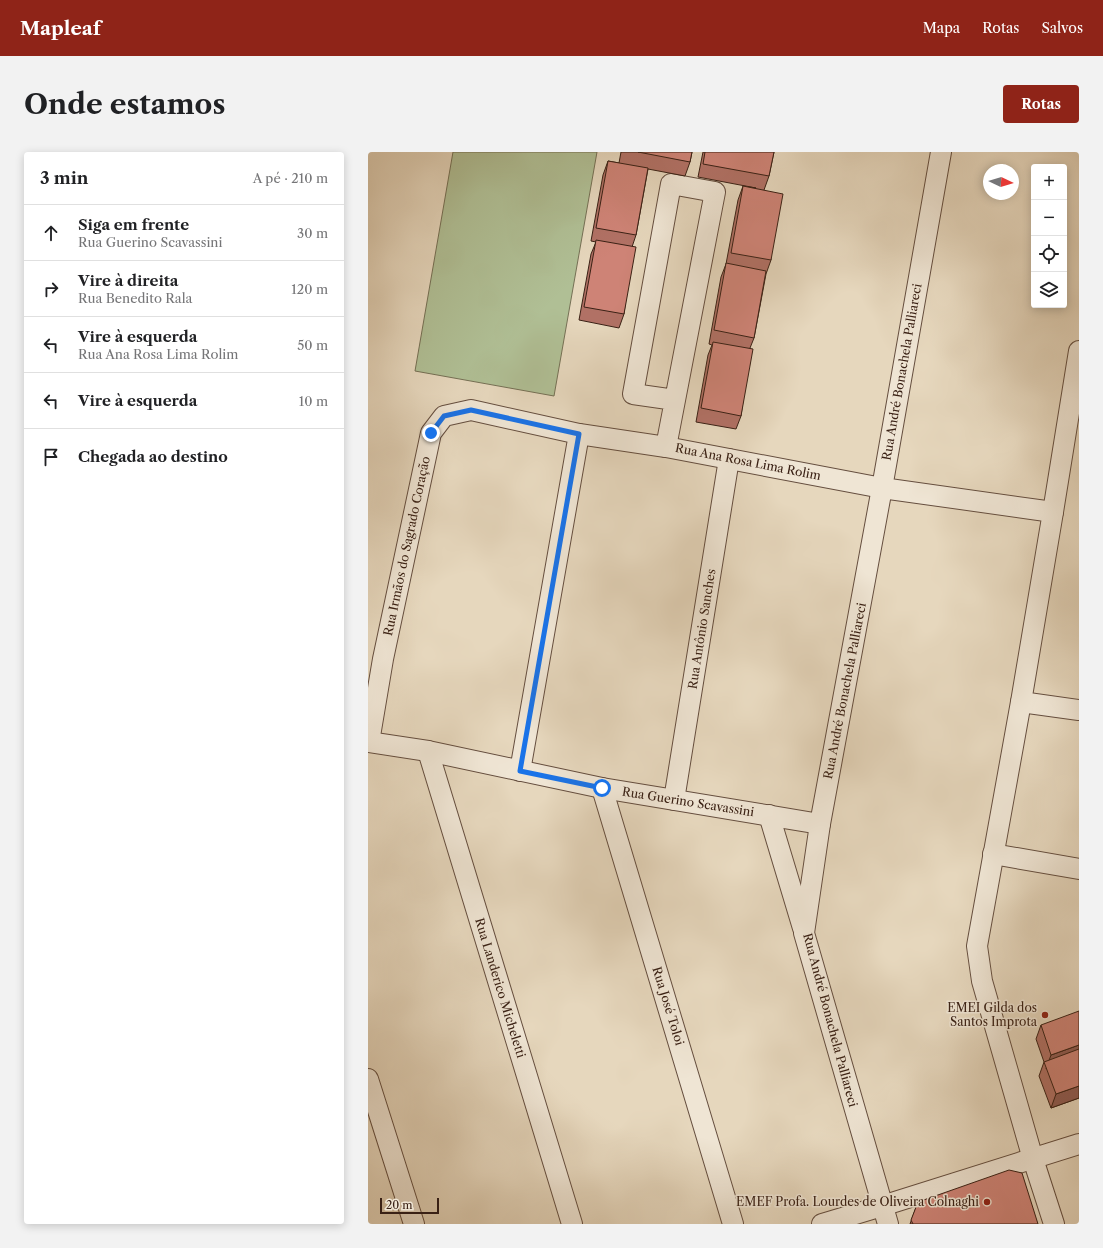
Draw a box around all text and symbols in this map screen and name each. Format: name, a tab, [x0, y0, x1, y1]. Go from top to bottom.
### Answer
text: Mapleaf	[20, 17, 101, 40]
text: Mapa	[923, 19, 960, 37]
text: Rotas	[982, 19, 1019, 37]
text: Salvos	[1041, 19, 1083, 37]
button: Rotas	[1003, 85, 1079, 123]
text: Onde estamos	[24, 87, 225, 121]
north arrow	[983, 164, 1019, 200]
map controls	[1031, 164, 1067, 308]
button: +	[1031, 164, 1067, 200]
text: 3 min	[40, 168, 89, 188]
text: A pé · 210 m	[253, 170, 328, 186]
button: −	[1031, 200, 1067, 236]
text: Siga em frente	[78, 215, 189, 234]
icon: ahead	[40, 222, 62, 244]
text: 30 m	[297, 225, 328, 241]
text: Rua Guerino Scavassini	[78, 234, 222, 250]
button: locate	[1031, 236, 1067, 272]
text: Vire à direita	[78, 271, 178, 290]
button: layers	[1031, 272, 1067, 308]
icon: right	[40, 278, 62, 300]
text: 120 m	[291, 281, 328, 297]
street label: Rua André Bonachela Palliareci	[879, 282, 925, 462]
text: Rua Benedito Rala	[78, 290, 192, 306]
text: Vire à esquerda	[78, 327, 197, 346]
icon: left	[40, 334, 62, 356]
text: 50 m	[297, 337, 328, 353]
text: Rua Ana Rosa Lima Rolim	[78, 346, 238, 362]
icon: left	[40, 390, 62, 412]
text: Vire à esquerda	[78, 391, 197, 410]
text: 10 m	[299, 393, 328, 409]
route end	[422, 424, 440, 442]
street label: Rua Ana Rosa Lima Rolim	[674, 440, 822, 483]
icon: arrive	[40, 446, 62, 468]
text: Chegada ao destino	[78, 447, 228, 466]
street label: Rua Irmãos do Sagrado Coração	[380, 455, 433, 637]
street label: Rua Antônio Sanches	[685, 568, 718, 690]
street label: Rua André Bonachela Palliareci	[820, 601, 869, 780]
route start	[593, 779, 611, 797]
street label: Rua Guerino Scavassini	[621, 784, 755, 819]
street label: Rua Landerico Micheletti	[472, 916, 529, 1060]
street label: Rua André Bonachela Palliareci	[800, 931, 861, 1109]
street label: Rua José Toloi	[649, 965, 688, 1047]
place label: EMEI Gilda dos Santos Improta	[947, 1000, 1038, 1029]
marker: EMEI Gilda dos Santos Improta	[1040, 1010, 1050, 1020]
place label: EMEF Profa. Lourdes de Oliveira Colnaghi	[736, 1194, 979, 1209]
scale bar	[380, 1196, 439, 1215]
marker: EMEF Profa. Lourdes de Oliveira Colnaghi	[982, 1197, 992, 1207]
text: 20 m	[386, 1198, 412, 1212]

